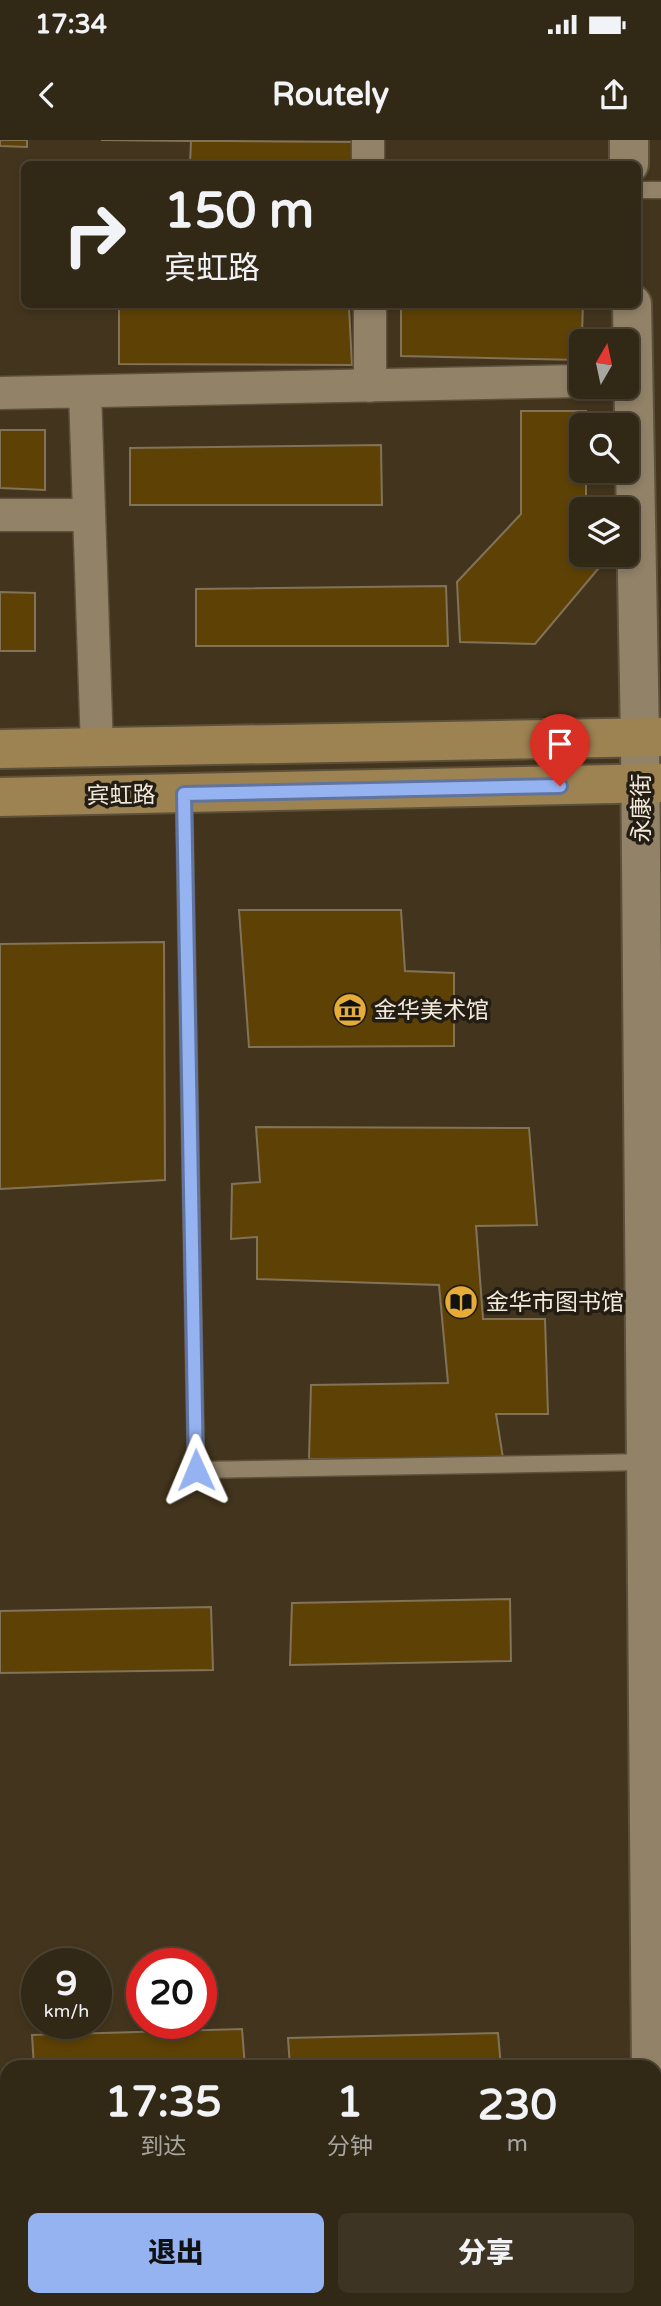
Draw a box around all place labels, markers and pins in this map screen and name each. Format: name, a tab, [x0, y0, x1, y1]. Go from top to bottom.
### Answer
pin	[530, 714, 590, 786]
museum icon: 金华美术馆	[331, 991, 369, 1029]
place label: 金华美术馆	[374, 997, 489, 1025]
library icon: 金华市图书馆	[442, 1283, 480, 1321]
place label: 金华市图书馆	[486, 1289, 624, 1317]

